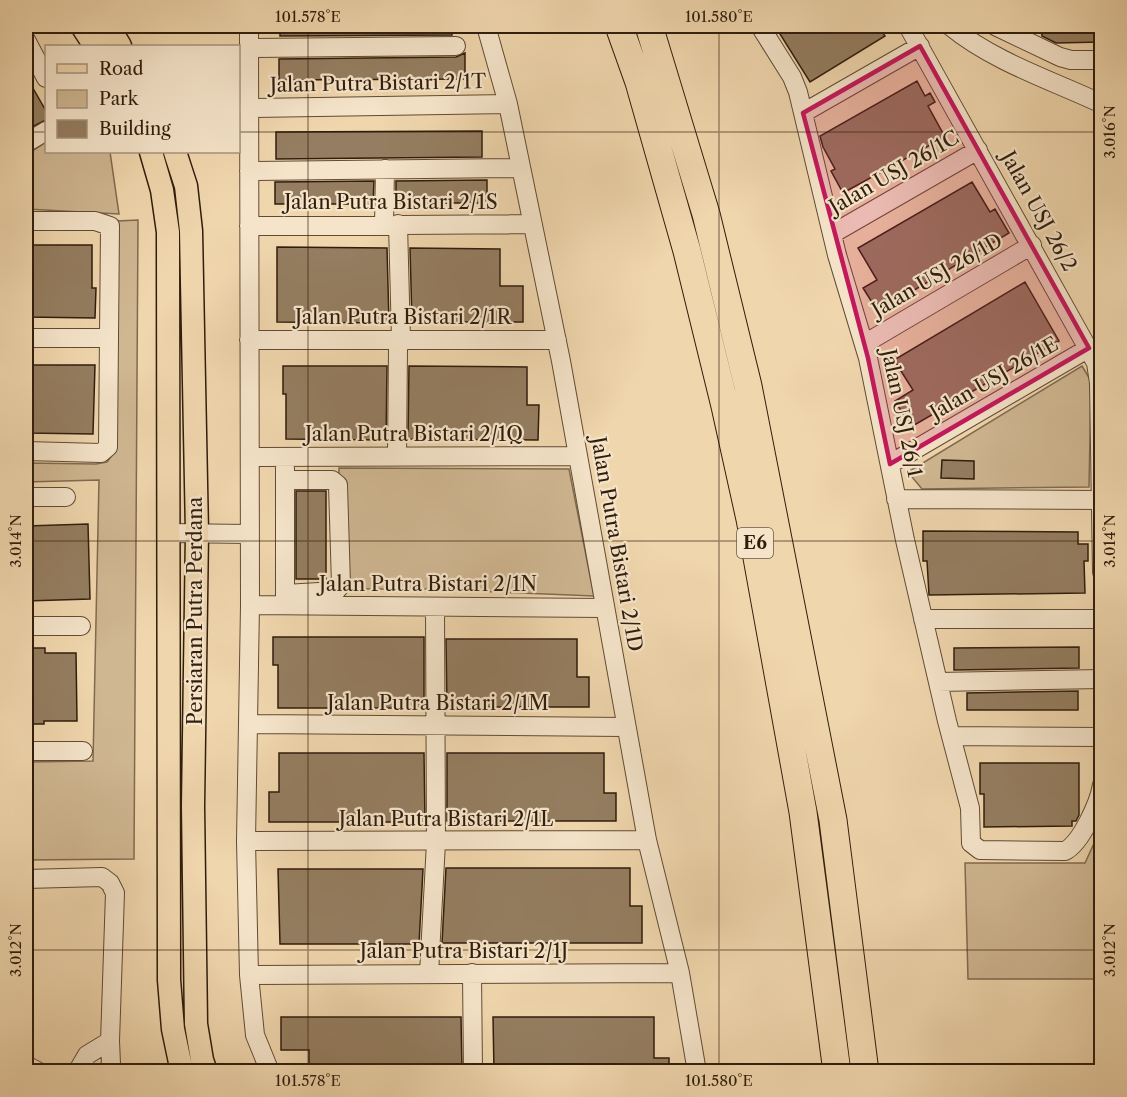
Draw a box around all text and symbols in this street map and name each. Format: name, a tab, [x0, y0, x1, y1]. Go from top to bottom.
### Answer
text: 101.578°E	[275, 7, 341, 26]
text: 101.580°E	[685, 7, 753, 26]
legend	[45, 45, 240, 153]
text: Road	[99, 58, 144, 80]
street label: Jalan Putra Bistari 2/1T	[267, 69, 486, 97]
text: Park	[99, 88, 140, 110]
text: 3.016°N	[1100, 105, 1119, 159]
text: Building	[99, 118, 171, 140]
street label: Jalan USJ 26/1C	[822, 125, 963, 220]
street label: Jalan USJ 26/2	[995, 144, 1082, 275]
street label: Jalan Putra Bistari 2/1S	[281, 190, 498, 214]
street label: Jalan USJ 26/1D	[865, 228, 1007, 324]
street label: Jalan Putra Bistari 2/1R	[292, 305, 512, 329]
street label: Jalan USJ 26/1E	[923, 332, 1062, 426]
street label: Jalan USJ 26/1	[876, 344, 927, 480]
street label: Jalan Putra Bistari 2/1Q	[302, 422, 523, 446]
street label: Jalan Putra Bistari 2/1D	[586, 432, 648, 653]
street label: Persiaran Putra Perdana	[183, 496, 207, 725]
text: 3.014°N	[6, 514, 25, 568]
text: 3.014°N	[1100, 514, 1119, 568]
road number: E6	[737, 528, 773, 558]
street label: Jalan Putra Bistari 2/1N	[316, 572, 537, 596]
street label: Jalan Putra Bistari 2/1M	[324, 691, 549, 715]
street label: Jalan Putra Bistari 2/1L	[336, 807, 553, 831]
text: 3.012°N	[6, 923, 25, 977]
text: 3.012°N	[1100, 923, 1119, 977]
street label: Jalan Putra Bistari 2/1J	[357, 939, 568, 963]
text: 101.578°E	[275, 1071, 341, 1090]
text: 101.580°E	[685, 1071, 753, 1090]

